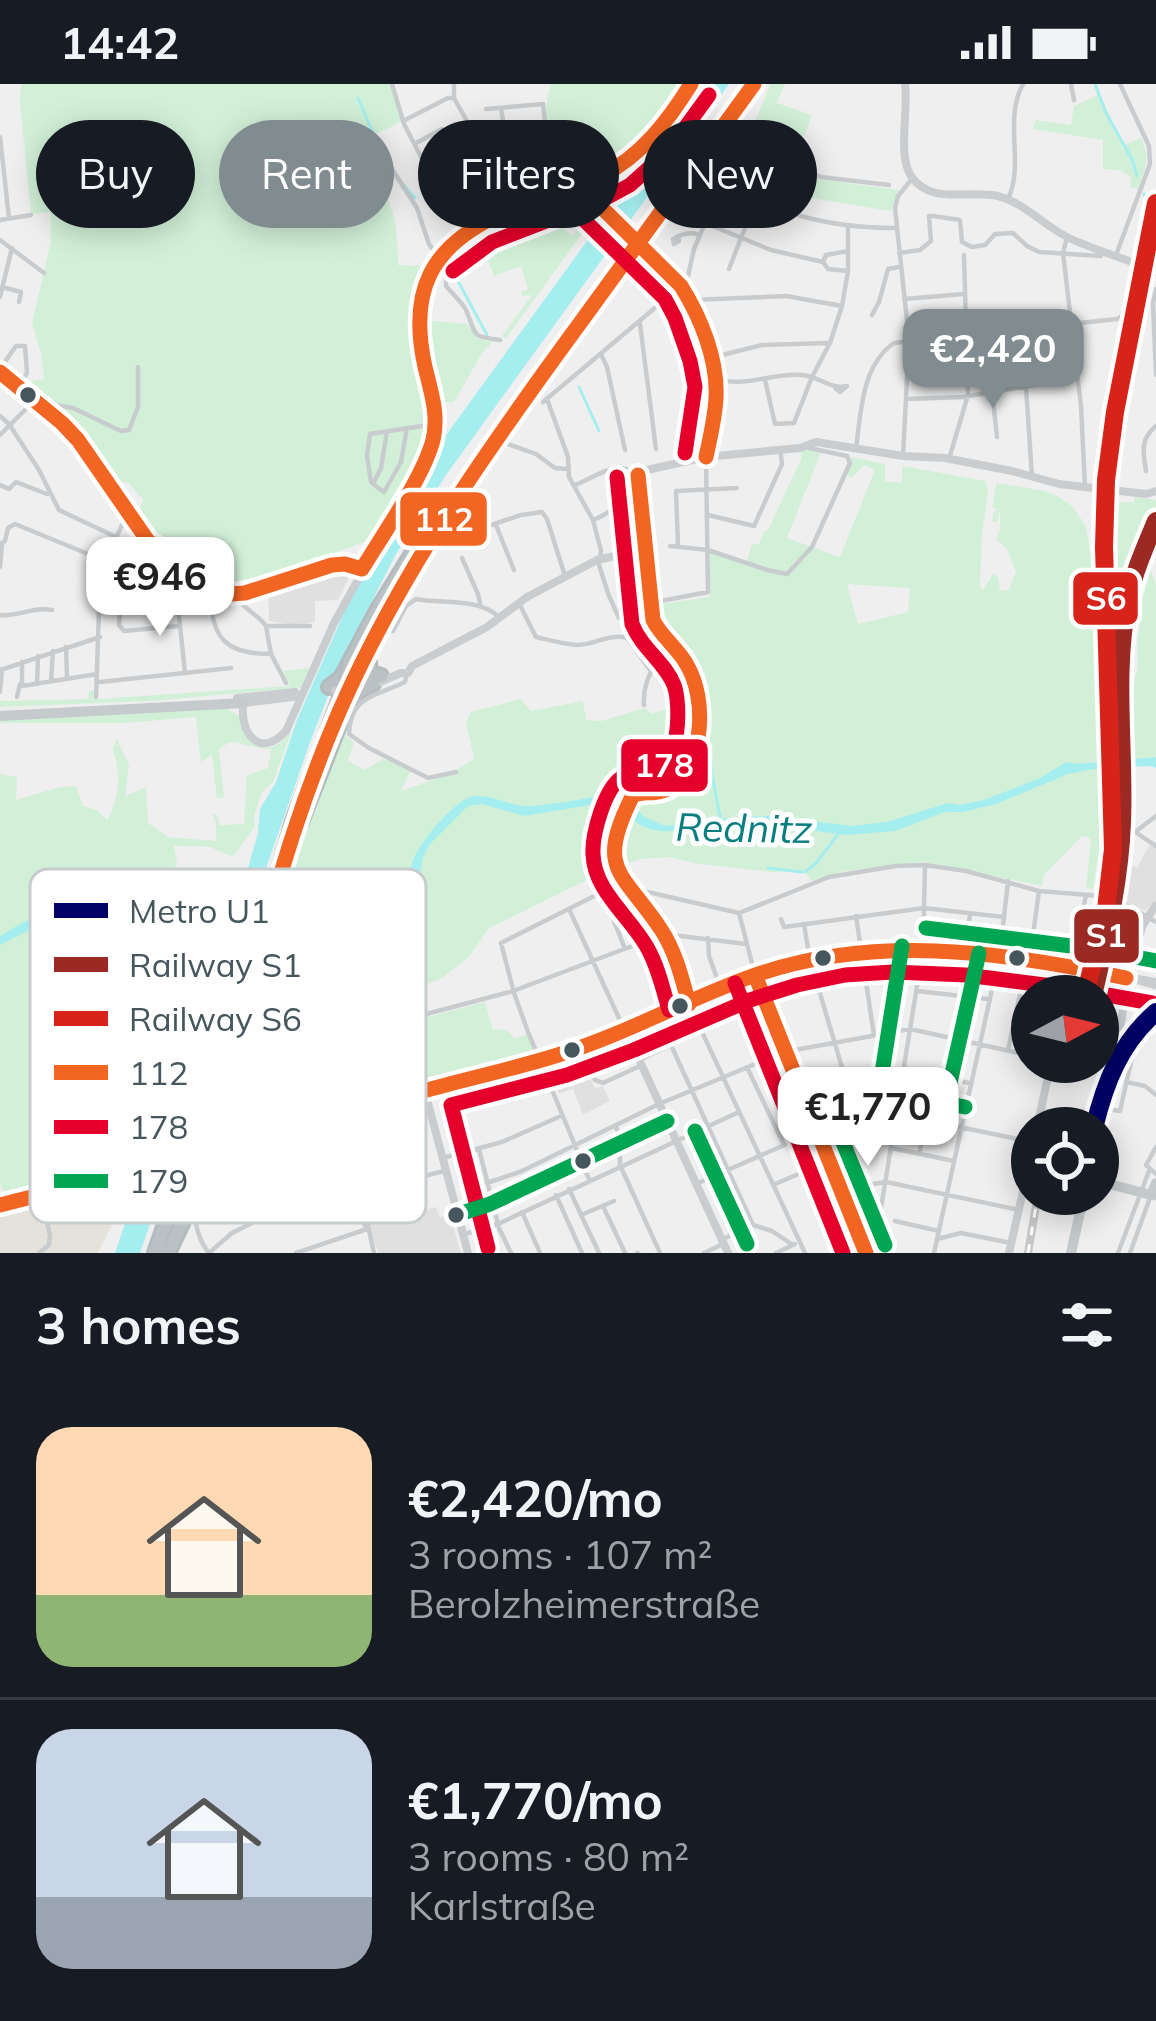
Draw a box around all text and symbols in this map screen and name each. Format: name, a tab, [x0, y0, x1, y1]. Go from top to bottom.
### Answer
text: 14:42	[60, 14, 179, 70]
chip: Buy	[36, 120, 195, 228]
chip: Rent	[219, 120, 394, 228]
chip: Filters	[418, 120, 619, 228]
chip: New	[643, 120, 817, 228]
pin: €2,420	[895, 309, 1091, 411]
text: €2,420	[930, 323, 1056, 372]
unlabelled marker	[17, 384, 39, 406]
line badge: 112	[398, 490, 489, 548]
text: 112	[414, 498, 474, 539]
pin: €946	[89, 537, 231, 639]
text: €946	[113, 551, 207, 600]
line badge: S6	[1071, 570, 1140, 627]
text: S6	[1085, 577, 1127, 618]
line badge: 178	[619, 737, 710, 794]
text: 178	[634, 744, 694, 785]
water label: Rednitz	[675, 802, 813, 853]
legend	[30, 869, 426, 1223]
text: Metro U1	[129, 890, 270, 931]
line badge: S1	[1072, 907, 1141, 965]
text: S1	[1085, 914, 1127, 955]
text: Railway S1	[129, 944, 302, 985]
unlabelled marker	[812, 947, 834, 969]
unlabelled marker	[1006, 947, 1028, 969]
north arrow	[1011, 975, 1119, 1083]
map controls	[1011, 975, 1119, 1215]
unlabelled marker	[669, 995, 691, 1017]
text: Railway S6	[129, 998, 302, 1039]
unlabelled marker	[561, 1039, 583, 1061]
text: 112	[129, 1052, 188, 1093]
pin: €1,770	[770, 1067, 966, 1169]
text: €1,770	[805, 1081, 931, 1130]
text: 178	[129, 1106, 188, 1147]
button: locate	[1011, 1107, 1119, 1215]
unlabelled marker	[572, 1150, 594, 1172]
text: 179	[129, 1160, 188, 1201]
unlabelled marker	[445, 1204, 467, 1226]
icon: filters	[1054, 1292, 1120, 1358]
text: 3 homes	[36, 1293, 241, 1357]
text: €2,420/mo	[408, 1466, 663, 1530]
icon: home	[132, 1475, 276, 1619]
text: 3 rooms · 107 m²	[408, 1530, 712, 1579]
text: Berolzheimerstraße	[408, 1579, 760, 1628]
text: €1,770/mo	[408, 1768, 663, 1832]
icon: home	[132, 1777, 276, 1921]
text: 3 rooms · 80 m²	[408, 1832, 689, 1881]
text: Karlstraße	[408, 1881, 596, 1930]

